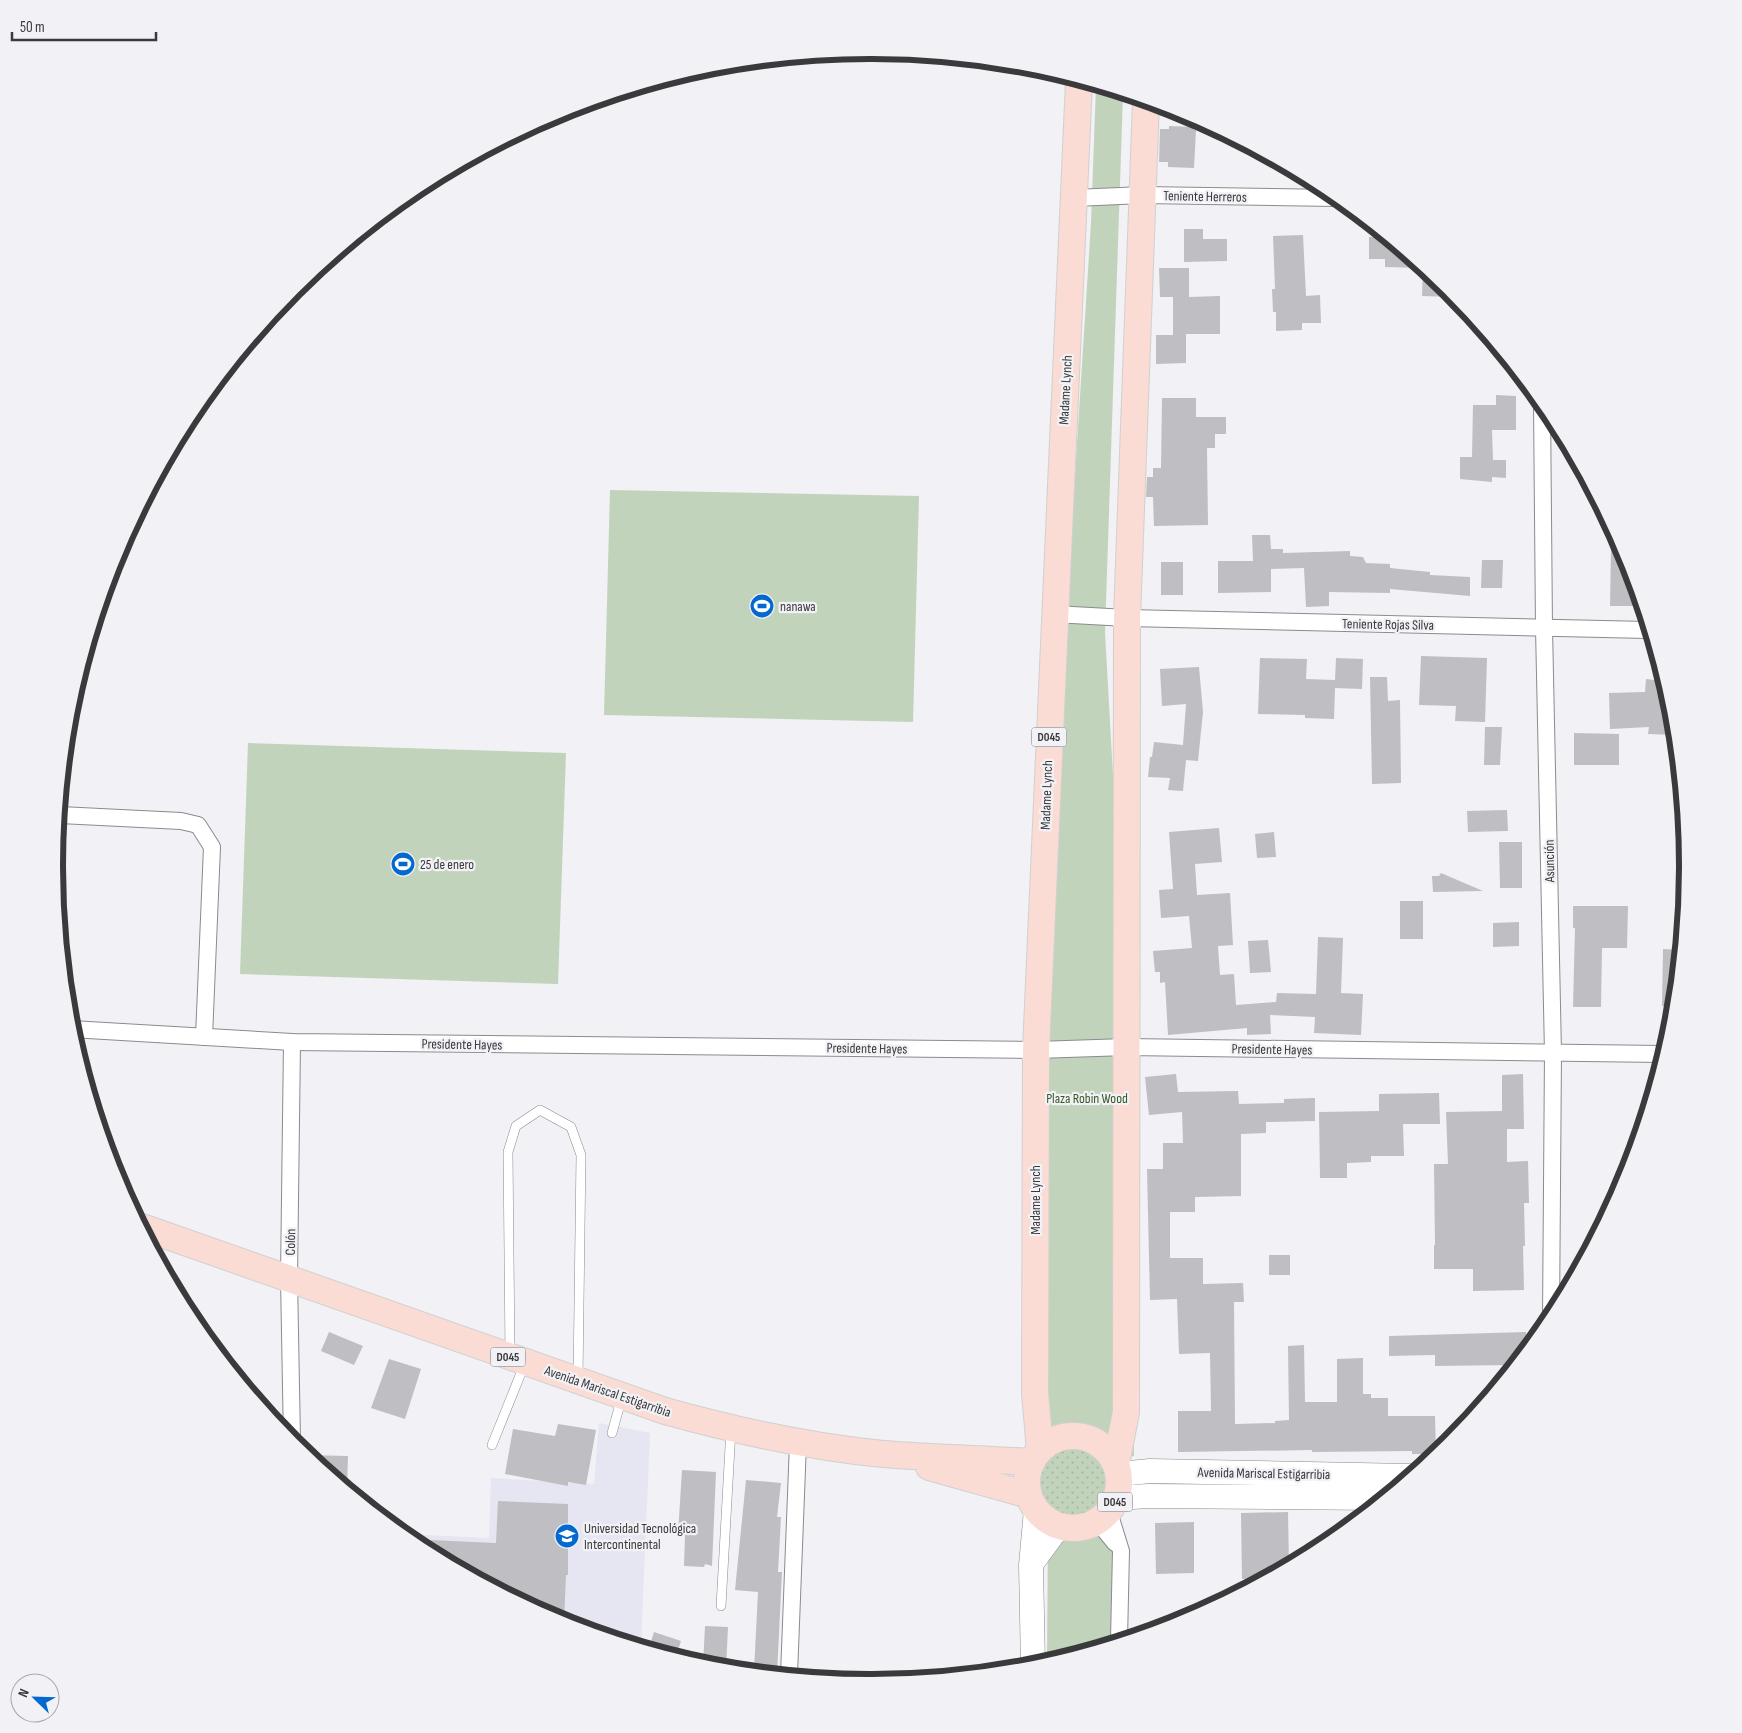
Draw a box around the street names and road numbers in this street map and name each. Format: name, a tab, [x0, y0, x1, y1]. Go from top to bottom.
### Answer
street label: Teniente Herreros	[1163, 187, 1247, 206]
street label: Madame Lynch	[1055, 355, 1076, 425]
street label: Teniente Rojas Silva	[1342, 615, 1434, 634]
road number: D045	[1032, 728, 1066, 746]
street label: Madame Lynch	[1037, 760, 1056, 830]
street label: Asunción	[1541, 839, 1558, 884]
street label: Presidente Hayes	[421, 1035, 503, 1054]
street label: Presidente Hayes	[826, 1039, 908, 1058]
street label: Presidente Hayes	[1231, 1040, 1313, 1059]
street label: Madame Lynch	[1027, 1165, 1044, 1235]
street label: Colón	[282, 1228, 299, 1256]
road number: D045	[490, 1348, 526, 1366]
street label: Avenida Mariscal Estigarribia	[541, 1362, 673, 1421]
street label: Avenida Mariscal Estigarribia	[1196, 1464, 1330, 1483]
road number: D045	[1098, 1492, 1132, 1511]

